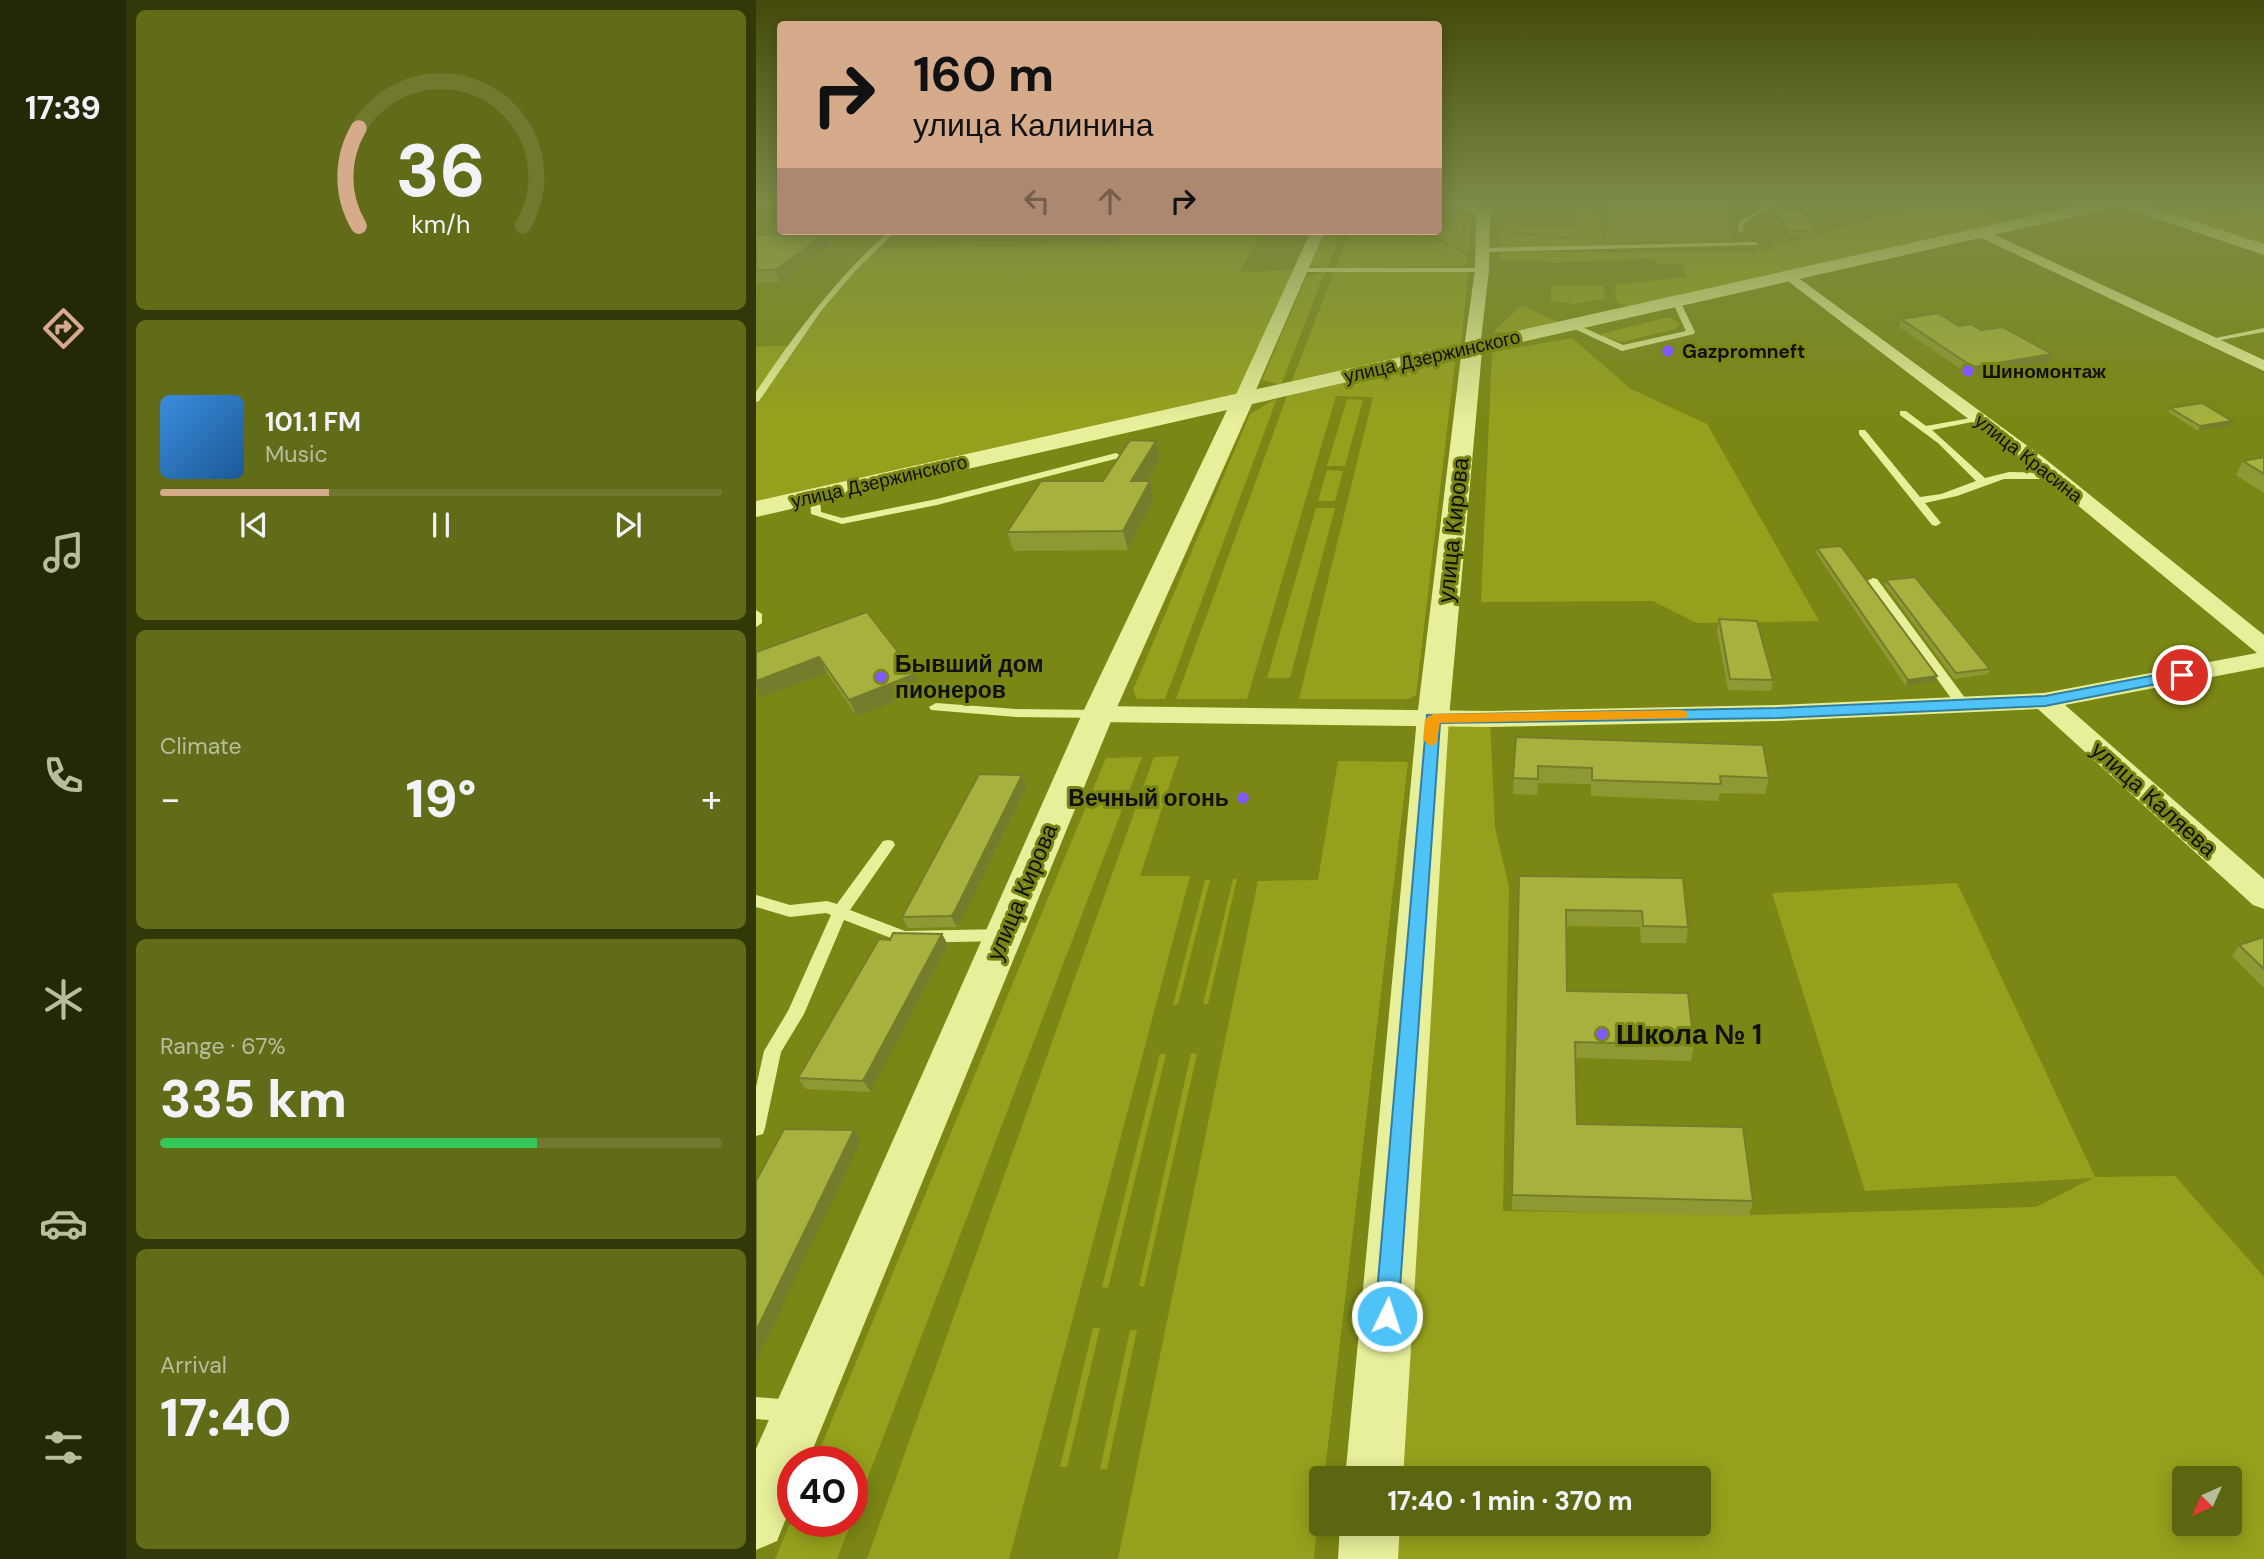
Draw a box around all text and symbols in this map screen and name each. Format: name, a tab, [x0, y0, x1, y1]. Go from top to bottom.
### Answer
text: 160 m	[913, 42, 1054, 106]
icon: right	[798, 49, 889, 140]
text: 17:39	[25, 87, 101, 129]
text: улица Калинина	[913, 104, 1153, 146]
text: 36	[396, 124, 486, 219]
icon: left	[1018, 182, 1056, 220]
icon: ahead	[1091, 182, 1129, 220]
icon: right	[1164, 182, 1202, 220]
text: km/h	[411, 208, 471, 241]
icon: directions	[39, 304, 88, 353]
street label: улица Дзержинского	[1342, 324, 1523, 389]
place label: Gazpromneft	[1682, 339, 1805, 364]
marker: Gazpromneft	[1660, 343, 1676, 359]
place label: Шиномонтаж	[1982, 359, 2106, 384]
marker: Шиномонтаж	[1960, 363, 1976, 379]
text: 101.1 FM	[265, 405, 361, 439]
street label: улица Красина	[1970, 408, 2088, 509]
text: Music	[265, 439, 328, 469]
street label: улица Дзержинского	[789, 449, 970, 514]
street label: улица Кирова	[1430, 456, 1476, 604]
icon: previous	[235, 506, 273, 544]
icon: pause	[422, 506, 460, 544]
icon: next	[609, 506, 647, 544]
icon: music	[39, 528, 88, 577]
pin	[2152, 645, 2212, 705]
place label: Бывший дом пионеров	[895, 649, 1044, 705]
icon: arrive	[2163, 656, 2201, 694]
marker: Бывший дом пионеров	[873, 669, 889, 685]
text: Climate	[160, 731, 242, 761]
street label: улица Каляева	[2085, 735, 2223, 863]
icon: phone	[39, 751, 88, 800]
text: 19°	[405, 765, 477, 833]
text: −	[160, 774, 181, 824]
text: +	[701, 774, 722, 824]
place label: Вечный огонь	[1068, 783, 1229, 813]
marker: Вечный огонь	[1235, 790, 1251, 806]
street label: улица Кирова	[980, 819, 1064, 965]
icon: climate	[39, 975, 88, 1024]
place label: Школа № 1	[1616, 1016, 1762, 1053]
marker: Школа № 1	[1594, 1026, 1610, 1042]
text: Range · 67%	[160, 1031, 286, 1061]
text: 335 km	[160, 1065, 347, 1133]
icon: car	[39, 1199, 88, 1248]
position arrow	[1350, 1279, 1424, 1353]
text: Arrival	[160, 1350, 227, 1380]
text: 17:40	[160, 1384, 291, 1452]
icon: filters	[39, 1423, 88, 1472]
speed limit sign: 40	[777, 1446, 868, 1537]
north arrow	[2172, 1466, 2242, 1536]
map controls	[2172, 1466, 2242, 1536]
text: 17:40 · 1 min · 370 m	[1387, 1484, 1633, 1518]

